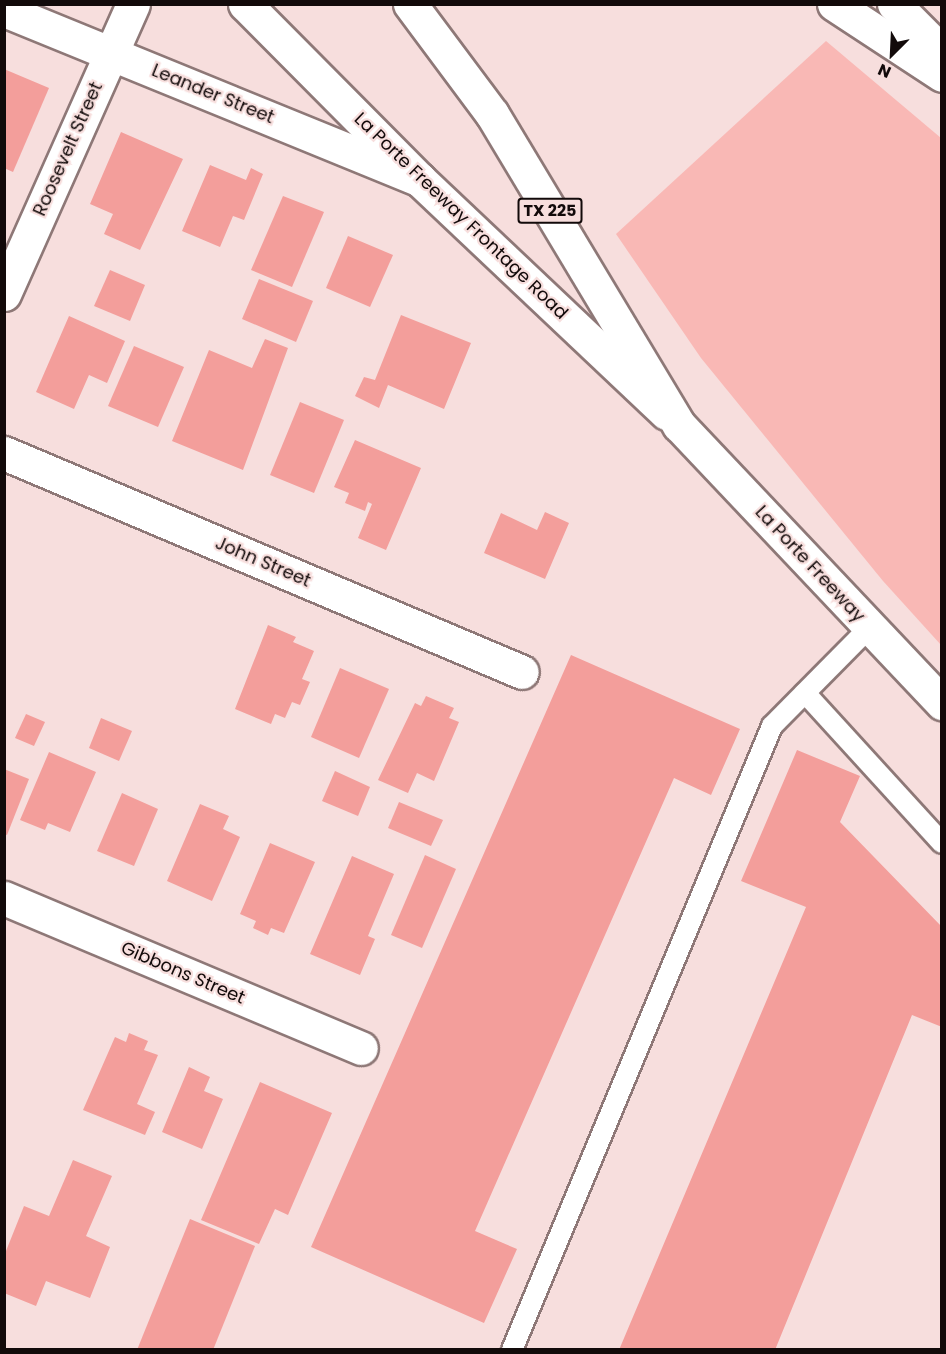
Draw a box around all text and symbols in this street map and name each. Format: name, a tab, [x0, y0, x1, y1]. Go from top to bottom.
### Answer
north arrow	[862, 24, 922, 84]
text: N	[874, 58, 895, 84]
street label: Leander Street	[149, 60, 277, 128]
street label: Roosevelt Street	[29, 79, 107, 219]
street label: La Porte Freeway Frontage Road	[350, 108, 572, 324]
road number: TX 225	[517, 198, 583, 224]
street label: La Porte Freeway	[751, 501, 869, 627]
street label: John Street	[212, 532, 314, 592]
street label: Gibbons Street	[118, 937, 248, 1009]

